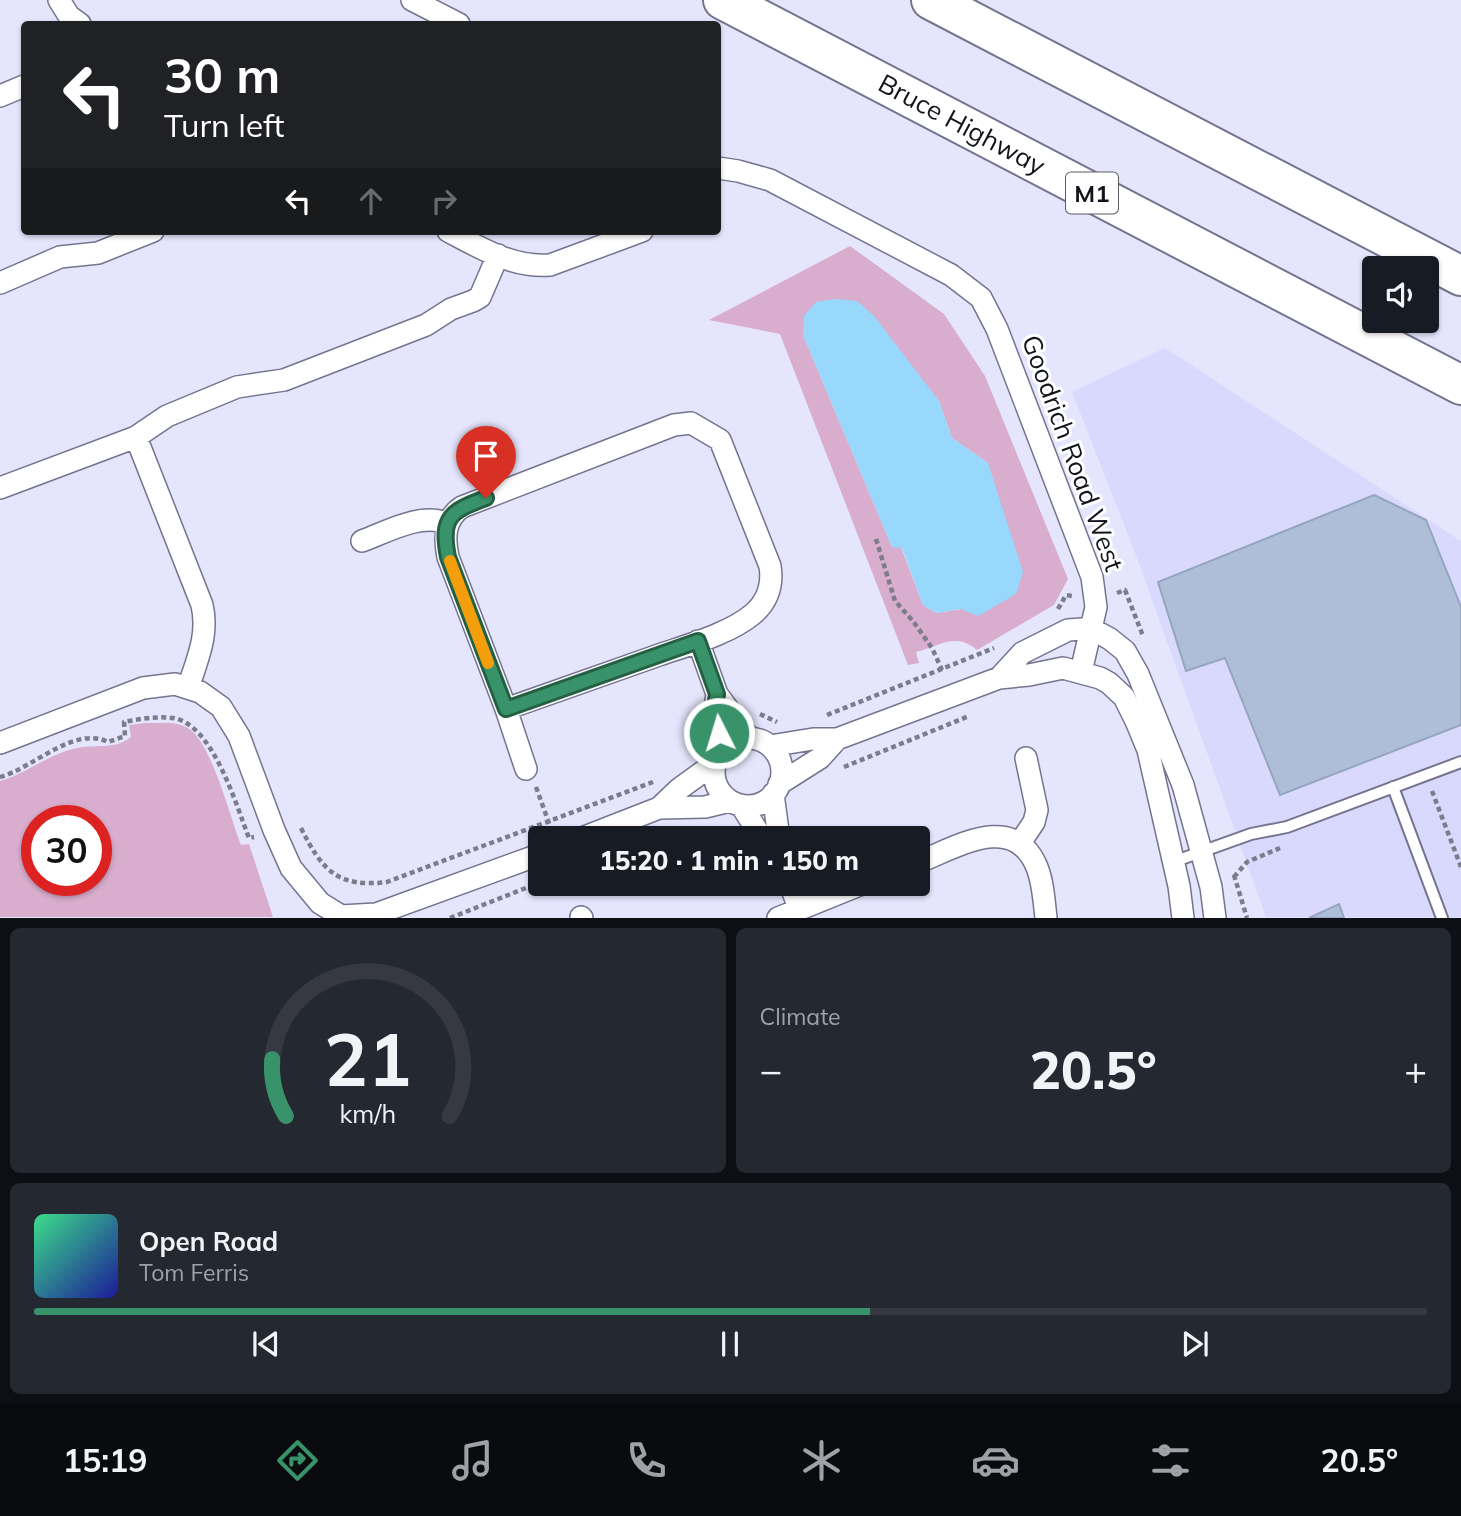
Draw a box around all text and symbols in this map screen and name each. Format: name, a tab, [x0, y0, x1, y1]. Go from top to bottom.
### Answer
text: 30 m	[164, 44, 280, 105]
icon: left	[49, 49, 140, 140]
street label: Bruce Highway	[873, 66, 1051, 182]
text: Turn left	[164, 105, 284, 145]
road number: M1	[1066, 173, 1118, 214]
icon: left	[279, 182, 317, 220]
icon: ahead	[352, 182, 390, 220]
icon: right	[425, 182, 463, 220]
map controls	[1362, 256, 1439, 333]
button: sound	[1362, 256, 1439, 333]
street label: Goodrich Road West	[1015, 330, 1131, 576]
pin	[456, 426, 516, 498]
icon: arrive	[467, 437, 505, 475]
position arrow	[682, 696, 756, 770]
speed limit sign: 30	[21, 805, 112, 896]
text: 15:20 · 1 min · 150 m	[599, 844, 859, 877]
text: Climate	[760, 1002, 841, 1031]
text: 21	[324, 1014, 411, 1105]
text: 20.5°	[1030, 1037, 1157, 1102]
text: −	[760, 1046, 782, 1094]
text: +	[1404, 1046, 1427, 1094]
text: km/h	[339, 1098, 396, 1129]
text: Open Road	[139, 1225, 278, 1258]
text: Tom Ferris	[139, 1258, 249, 1287]
icon: previous	[247, 1325, 285, 1363]
icon: pause	[711, 1325, 749, 1363]
icon: next	[1176, 1325, 1214, 1363]
icon: directions	[273, 1436, 322, 1485]
icon: music	[448, 1436, 497, 1485]
icon: phone	[622, 1436, 671, 1485]
icon: climate	[797, 1436, 846, 1485]
icon: car	[971, 1436, 1020, 1485]
icon: filters	[1146, 1436, 1195, 1485]
text: 15:19	[63, 1440, 148, 1480]
text: 20.5°	[1320, 1440, 1398, 1480]

